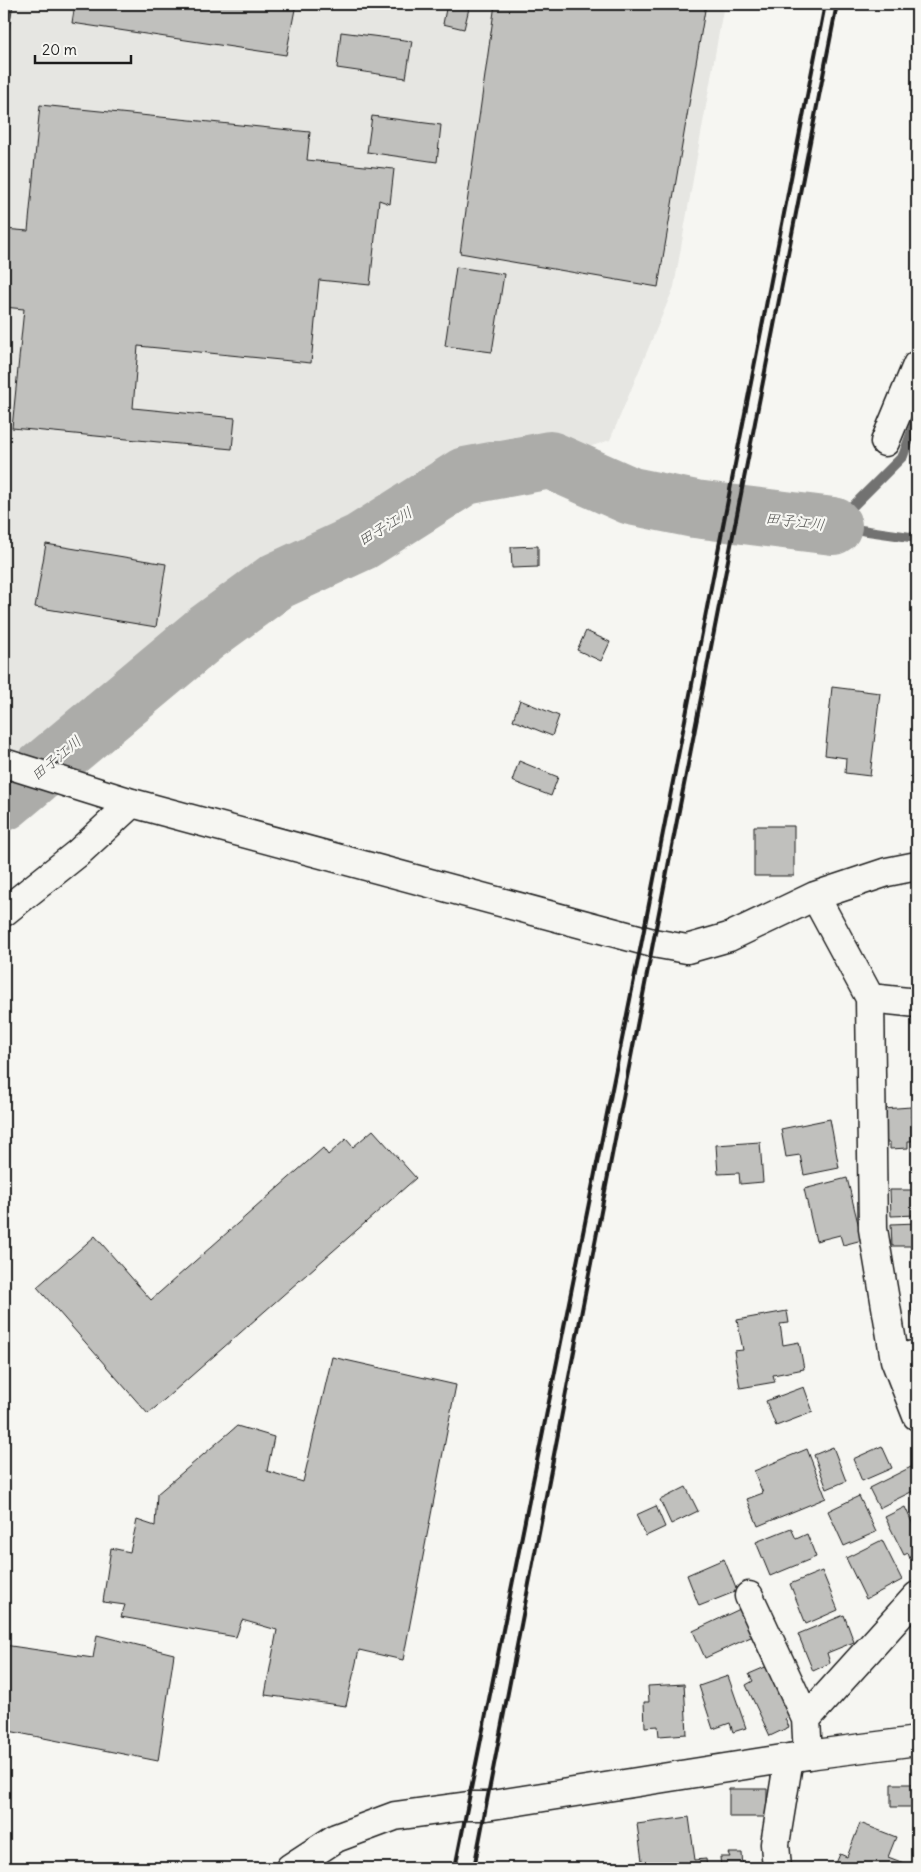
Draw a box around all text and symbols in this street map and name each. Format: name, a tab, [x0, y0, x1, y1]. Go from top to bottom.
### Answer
scale bar	[35, 32, 131, 64]
text: 20 m	[42, 40, 77, 59]
water label: 田子江川	[354, 502, 416, 550]
water label: 田子江川	[764, 508, 826, 534]
water label: 田子江川	[27, 731, 85, 785]

